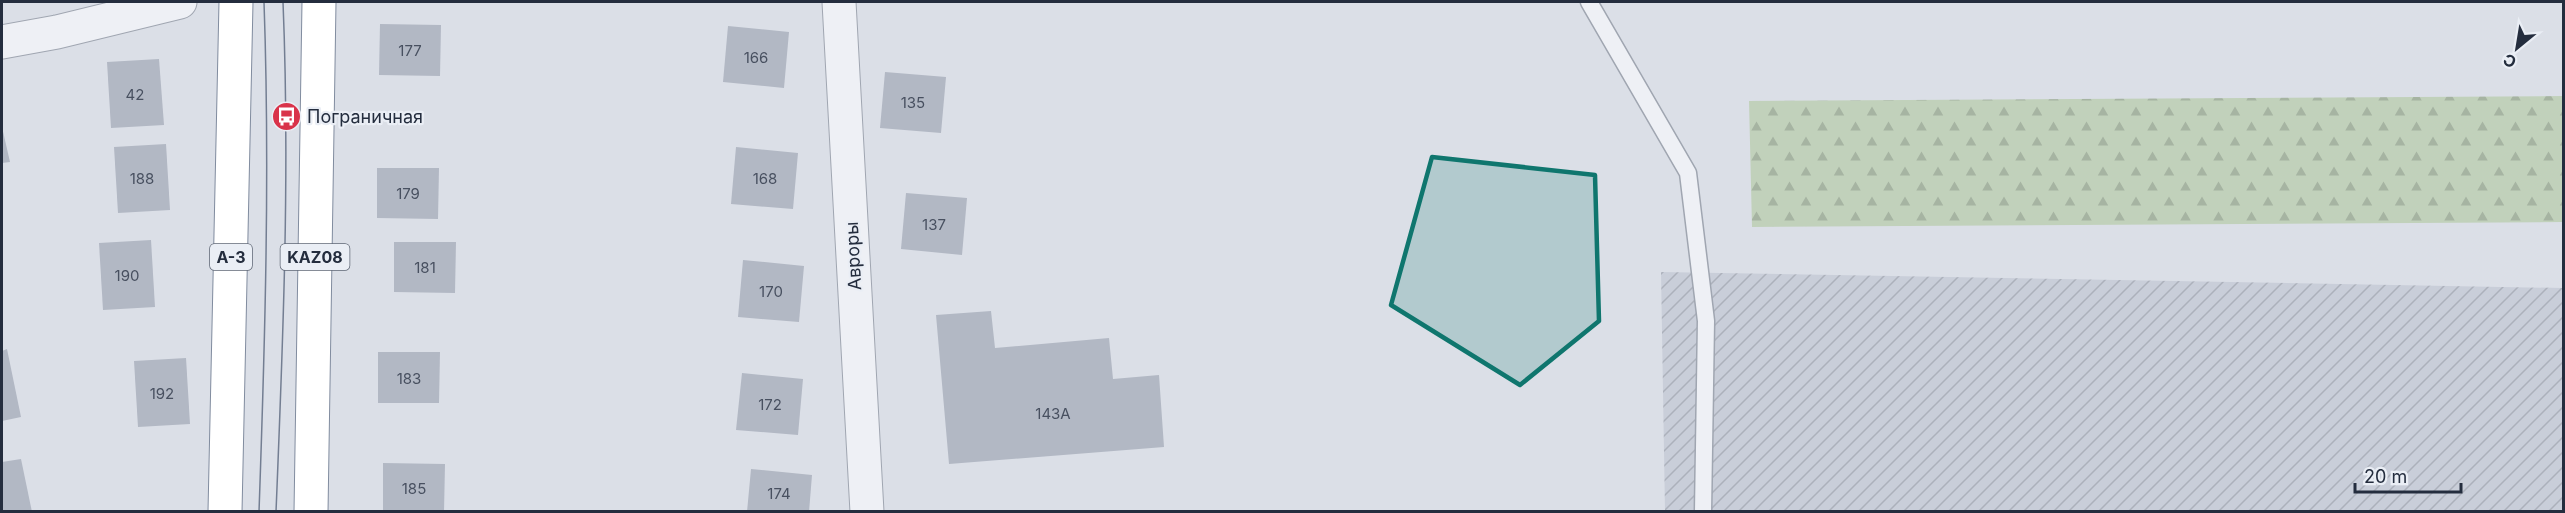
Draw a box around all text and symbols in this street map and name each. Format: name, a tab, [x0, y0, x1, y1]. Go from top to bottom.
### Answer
north arrow	[2487, 18, 2547, 78]
house number: 177	[398, 41, 422, 60]
house number: 166	[744, 48, 768, 67]
text: С	[2499, 49, 2520, 73]
house number: 42	[126, 85, 144, 104]
house number: 135	[901, 93, 925, 112]
bus stop icon: Пограничная	[270, 100, 302, 132]
place label: Пограничная	[307, 106, 423, 127]
house number: 188	[130, 169, 154, 188]
house number: 168	[753, 169, 777, 188]
house number: 179	[396, 184, 420, 203]
house number: 137	[922, 215, 946, 234]
street label: Авроры	[841, 221, 865, 291]
road number: А-3	[210, 244, 252, 270]
road number: KAZ08	[280, 244, 350, 270]
house number: 181	[414, 258, 436, 277]
house number: 190	[115, 266, 139, 285]
house number: 170	[759, 282, 783, 301]
house number: 183	[397, 369, 421, 388]
house number: 192	[150, 384, 174, 403]
house number: 172	[758, 395, 782, 414]
house number: 143А	[1035, 404, 1071, 423]
scale bar	[2355, 456, 2462, 494]
text: 20 m	[2364, 466, 2407, 487]
house number: 185	[402, 479, 426, 498]
house number: 174	[767, 484, 791, 503]

